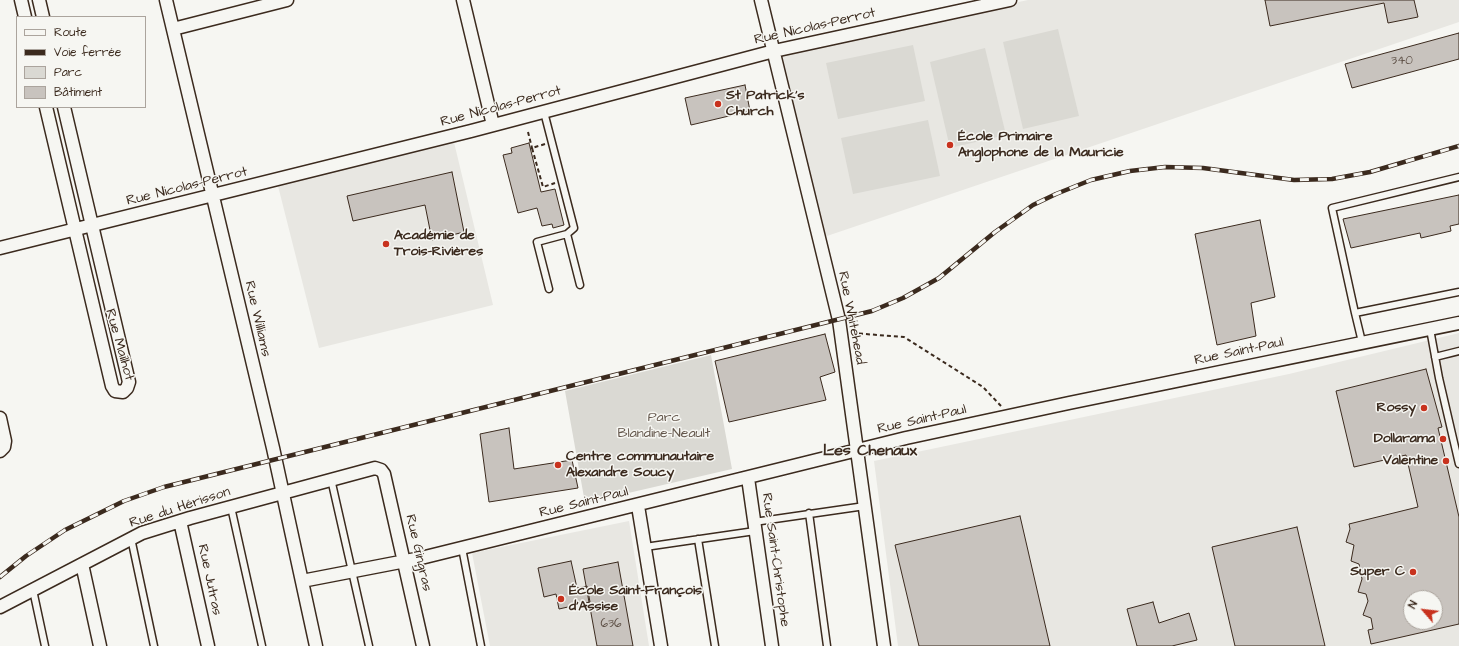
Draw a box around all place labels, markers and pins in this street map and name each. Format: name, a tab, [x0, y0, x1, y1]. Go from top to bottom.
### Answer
place label: St Patrick's Church	[726, 88, 805, 120]
marker: St Patrick's Church	[713, 99, 723, 109]
place label: École Primaire Anglophone de la Mauricie	[958, 129, 1124, 162]
marker: École Primaire Anglophone de la Mauricie	[945, 140, 955, 150]
place label: Académie de Trois-Rivières	[394, 228, 483, 260]
marker: Académie de Trois-Rivières	[381, 239, 391, 249]
place label: Rossy	[1376, 400, 1416, 416]
marker: Rossy	[1419, 403, 1429, 413]
place label: Dollarama	[1374, 431, 1435, 447]
marker: Dollarama	[1438, 434, 1448, 444]
place label: Centre communautaire Alexandre Soucy	[566, 449, 714, 482]
place label: Valentine	[1383, 453, 1438, 469]
marker: Valentine	[1441, 456, 1451, 466]
marker: Centre communautaire Alexandre Soucy	[553, 460, 563, 470]
place label: Super C	[1350, 564, 1405, 580]
marker: Super C	[1408, 567, 1418, 577]
place label: École Saint-François d'Assise	[569, 583, 702, 616]
marker: École Saint-François d'Assise	[556, 594, 566, 604]

